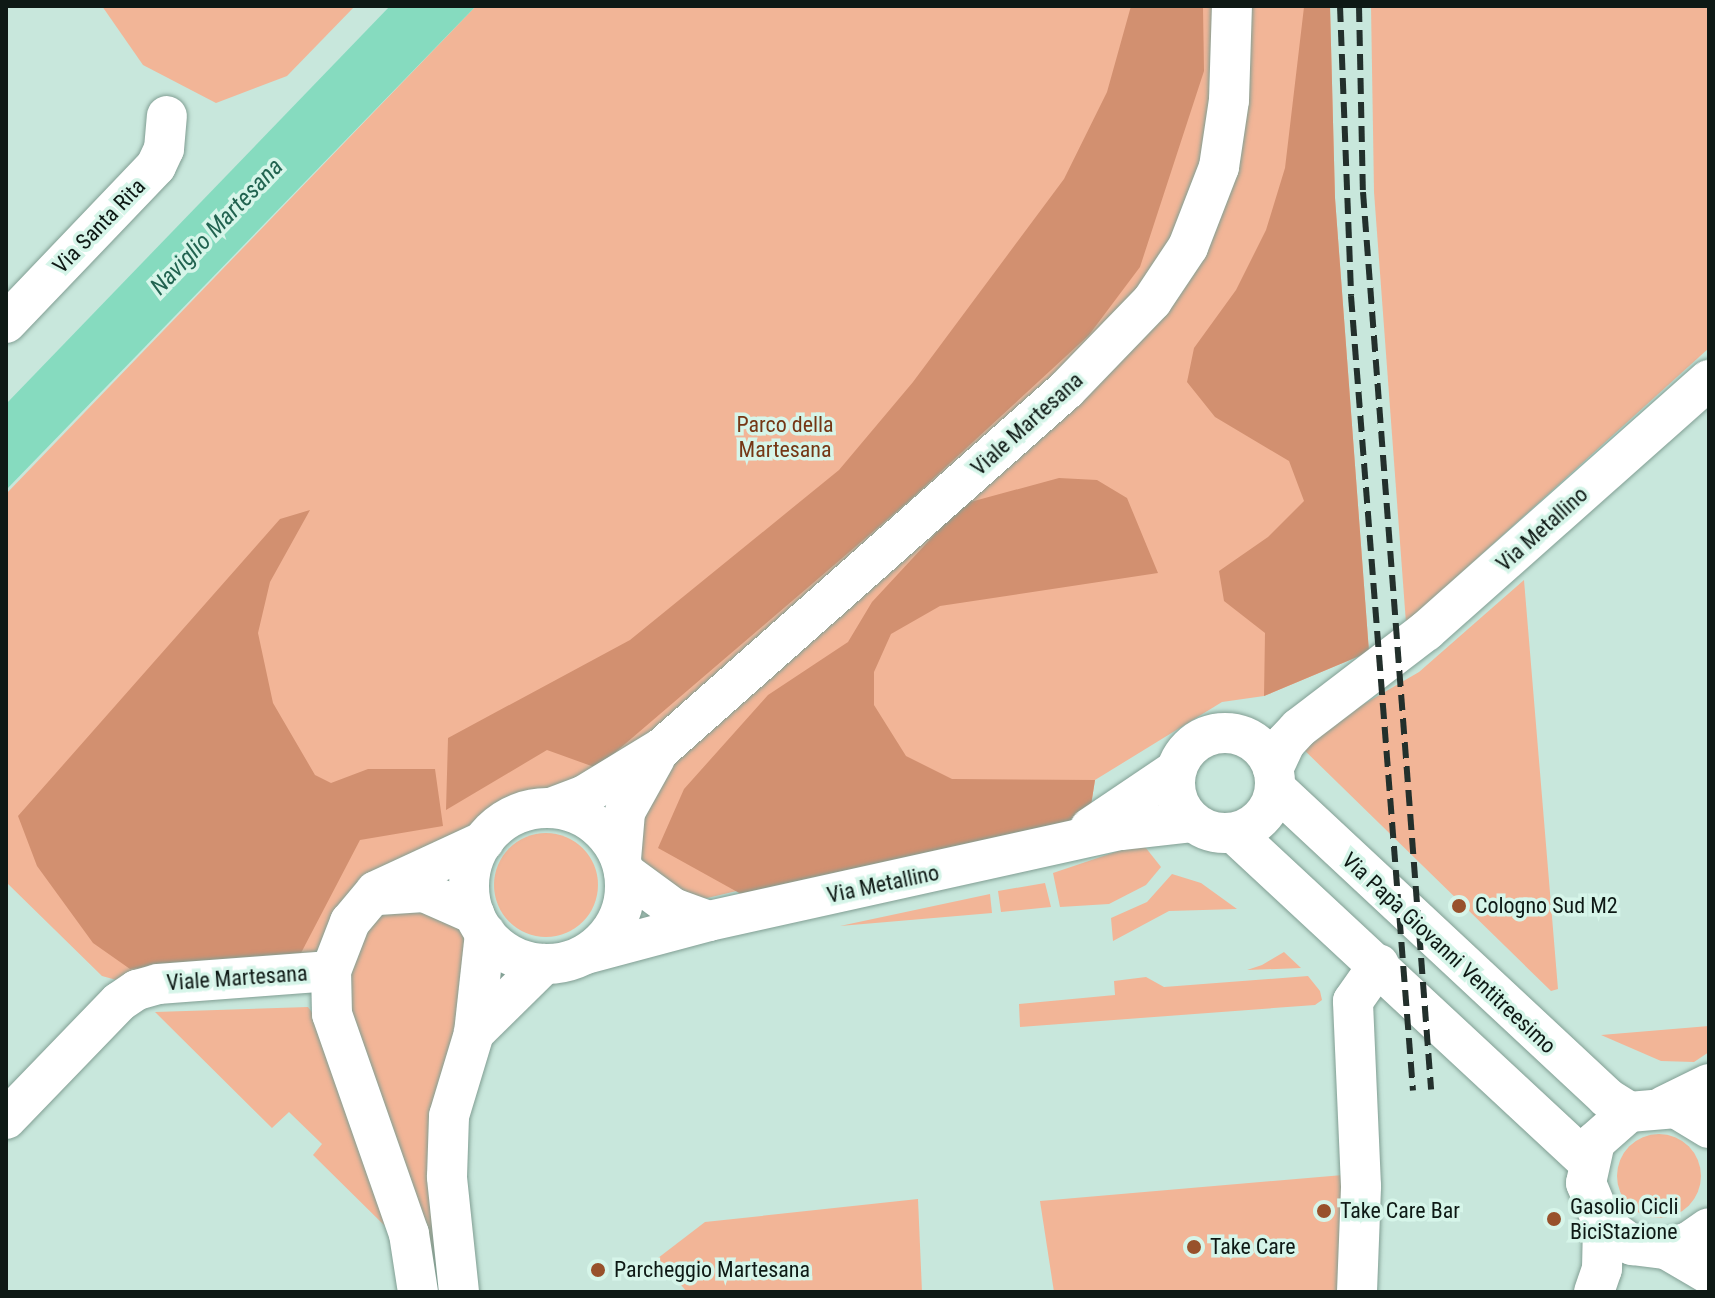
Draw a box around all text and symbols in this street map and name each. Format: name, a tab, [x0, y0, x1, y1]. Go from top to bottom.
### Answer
water label: Naviglio Martesana	[145, 153, 289, 301]
street label: Via Santa Rita	[47, 173, 151, 279]
street label: Viale Martesana	[966, 367, 1088, 481]
park label: Parco della Martesana	[736, 411, 834, 462]
street label: Via Metallino	[1491, 481, 1593, 577]
street label: Via Papa Giovanni Ventitreesimo	[1337, 847, 1561, 1059]
street label: Via Metallino	[825, 859, 941, 909]
place label: Cologno Sud M2	[1475, 893, 1618, 919]
marker: Cologno Sud M2	[1450, 897, 1468, 915]
street label: Viale Martesana	[166, 960, 308, 996]
place label: Gasolio Cicli BiciStazione	[1570, 1193, 1679, 1244]
place label: Take Care Bar	[1340, 1198, 1460, 1224]
marker: Take Care Bar	[1315, 1202, 1333, 1220]
marker: Gasolio Cicli BiciStazione	[1545, 1210, 1563, 1228]
place label: Take Care	[1210, 1234, 1296, 1260]
marker: Take Care	[1185, 1238, 1203, 1256]
place label: Parcheggio Martesana	[614, 1257, 810, 1283]
marker: Parcheggio Martesana	[589, 1261, 607, 1279]

